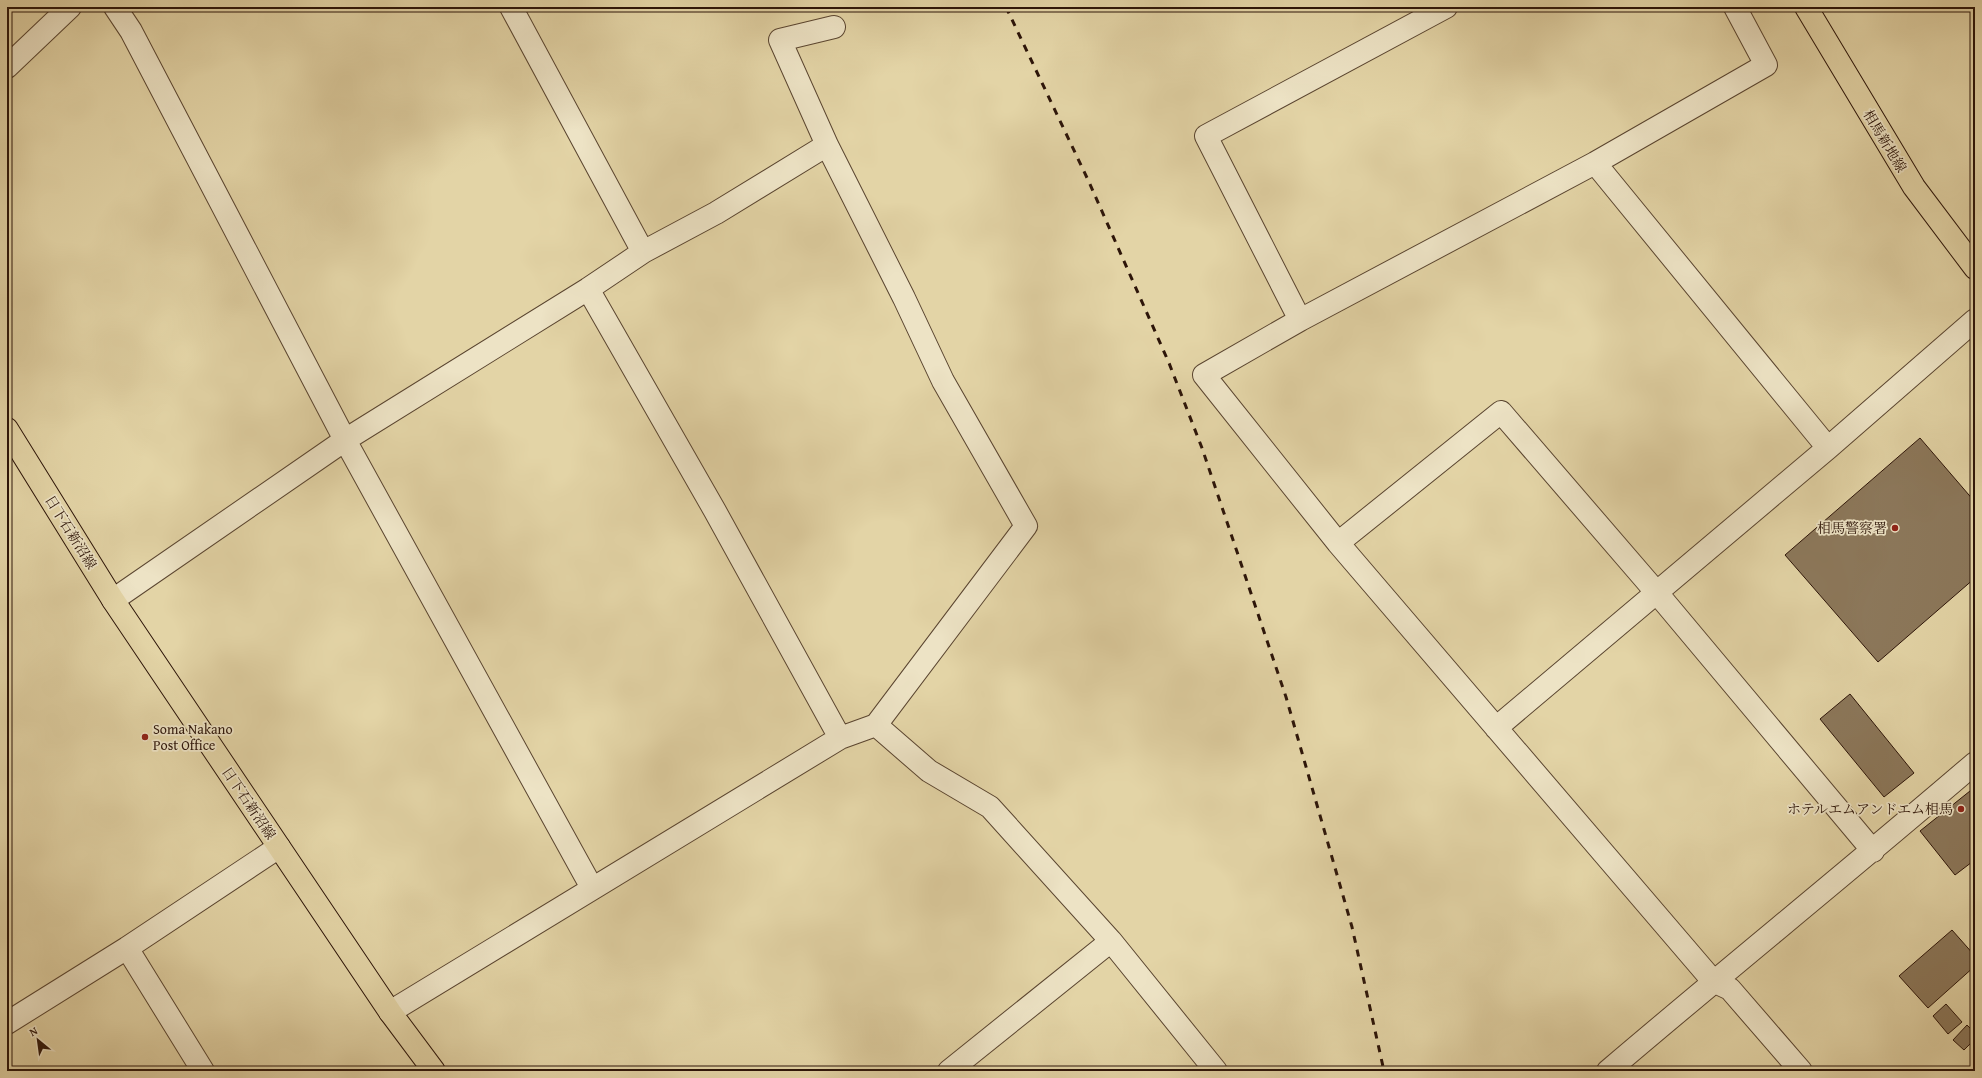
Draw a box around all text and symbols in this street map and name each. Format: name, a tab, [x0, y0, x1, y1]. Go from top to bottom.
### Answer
street label: 相馬新地線	[1858, 106, 1912, 176]
street label: 日下石新沼線	[40, 491, 102, 573]
place label: 相馬警察署	[1817, 518, 1887, 538]
marker: 相馬警察署	[1890, 523, 1900, 533]
place label: Soma Nakano Post Office	[153, 719, 233, 755]
marker: Soma Nakano Post Office	[140, 732, 150, 742]
street label: 日下石新沼線	[217, 763, 281, 843]
place label: ホテルエムアンドエム相馬	[1787, 799, 1953, 819]
marker: ホテルエムアンドエム相馬	[1956, 804, 1966, 814]
north arrow	[18, 1020, 58, 1060]
text: N	[26, 1022, 41, 1040]

